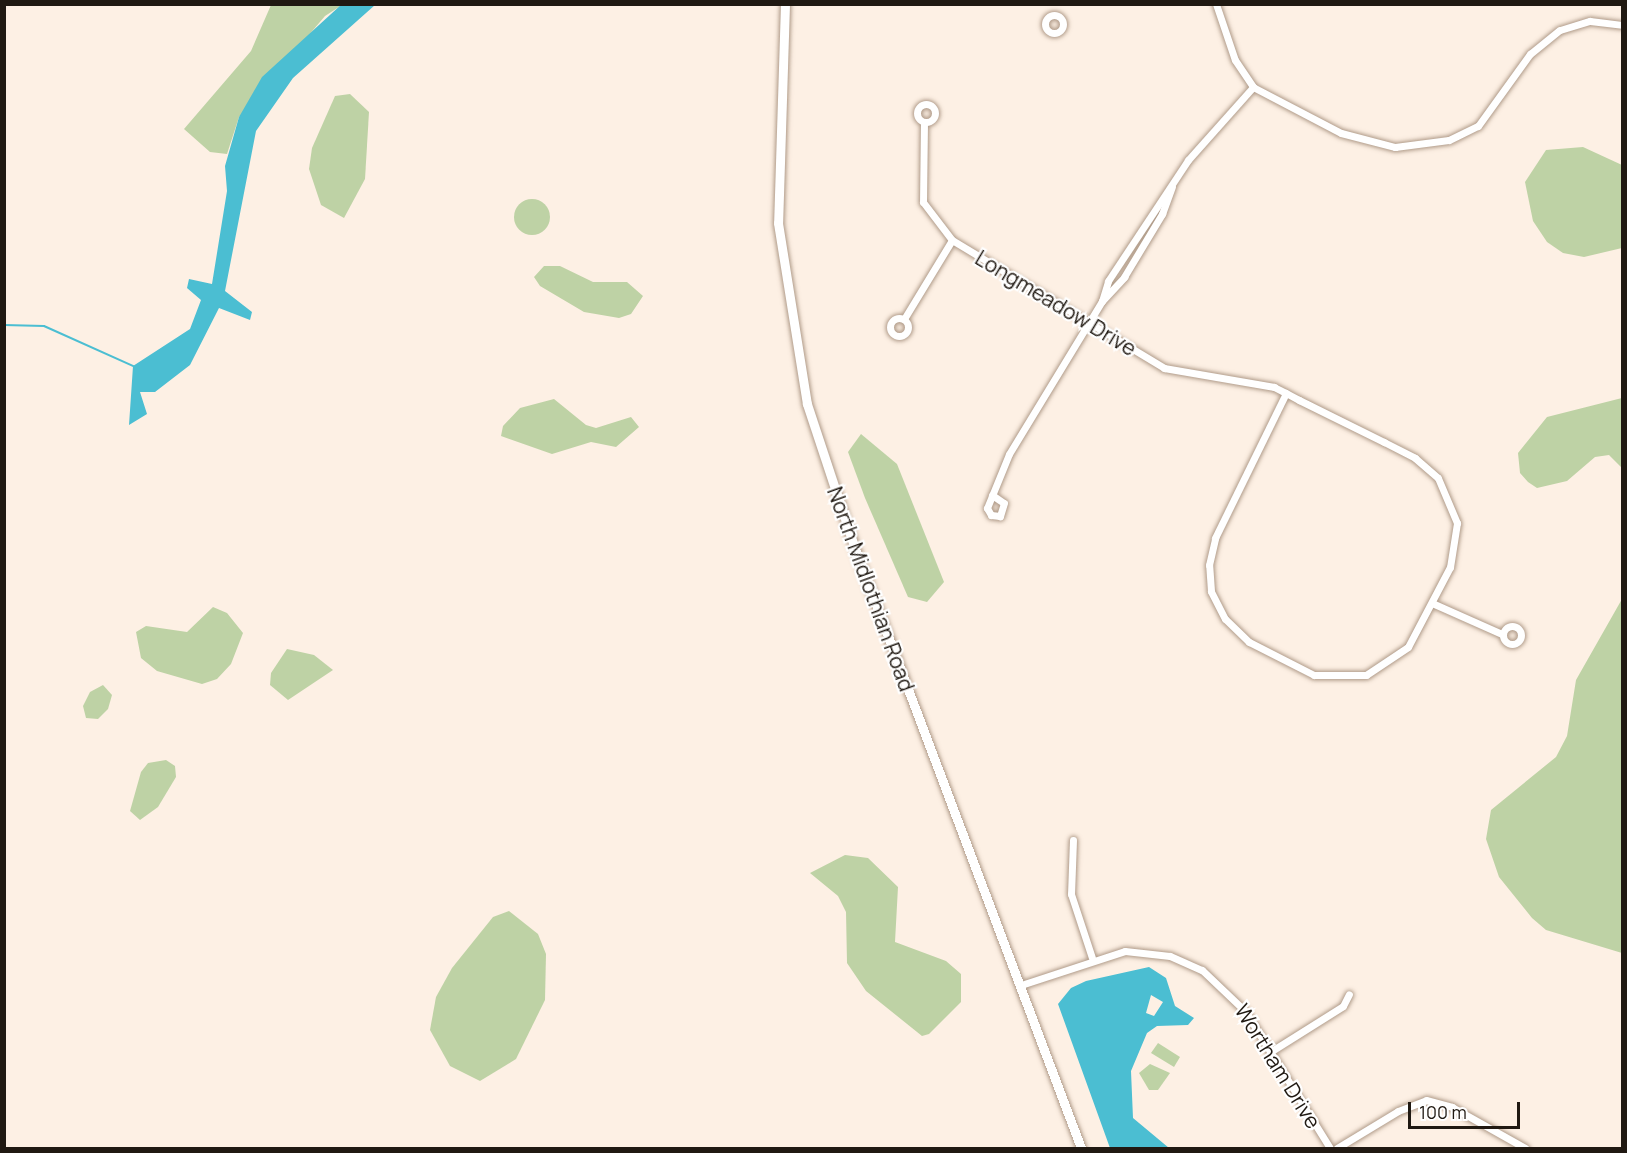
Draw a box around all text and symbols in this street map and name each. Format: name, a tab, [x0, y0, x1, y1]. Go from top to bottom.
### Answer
street label: Longmeadow Drive	[971, 245, 1141, 361]
street label: North Midlothian Road	[822, 483, 920, 695]
street label: Wortham Drive	[1230, 999, 1326, 1133]
scale bar	[1411, 1090, 1524, 1128]
text: 100 m	[1419, 1100, 1467, 1124]

